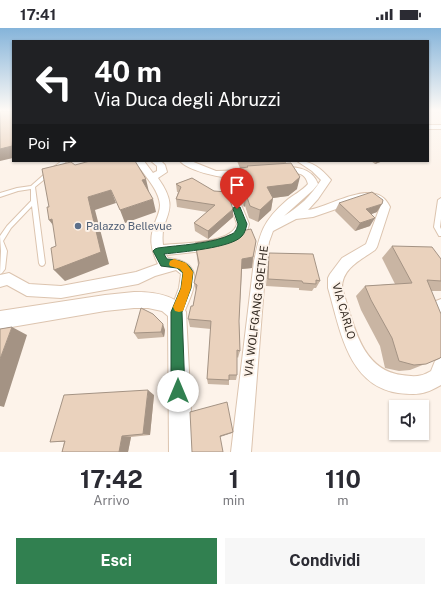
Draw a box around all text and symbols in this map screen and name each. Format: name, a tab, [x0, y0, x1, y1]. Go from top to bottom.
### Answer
text: 17:41	[20, 6, 56, 23]
text: 40 m	[94, 55, 162, 88]
icon: left	[28, 56, 80, 108]
text: Via Duca degli Abruzzi	[94, 89, 281, 110]
icon: right	[58, 132, 80, 154]
text: Poi	[28, 135, 50, 152]
pin	[220, 168, 254, 209]
icon: arrive	[226, 174, 248, 196]
place label: Palazzo Bellevue	[86, 220, 172, 232]
marker: Palazzo Bellevue	[73, 221, 83, 231]
street label: VIA WOLFGANG GOETHE	[242, 245, 270, 377]
street label: VIA CARLO	[330, 282, 358, 340]
position arrow	[157, 370, 199, 412]
map controls	[389, 400, 429, 440]
button: sound	[389, 400, 429, 440]
text: 17:42	[80, 465, 143, 493]
text: 1	[229, 465, 239, 493]
text: 110	[325, 465, 361, 493]
text: Arrivo	[93, 493, 130, 508]
text: min	[223, 493, 245, 508]
text: m	[337, 493, 349, 508]
button: Esci	[16, 538, 217, 584]
button: Condividi	[225, 538, 425, 584]

